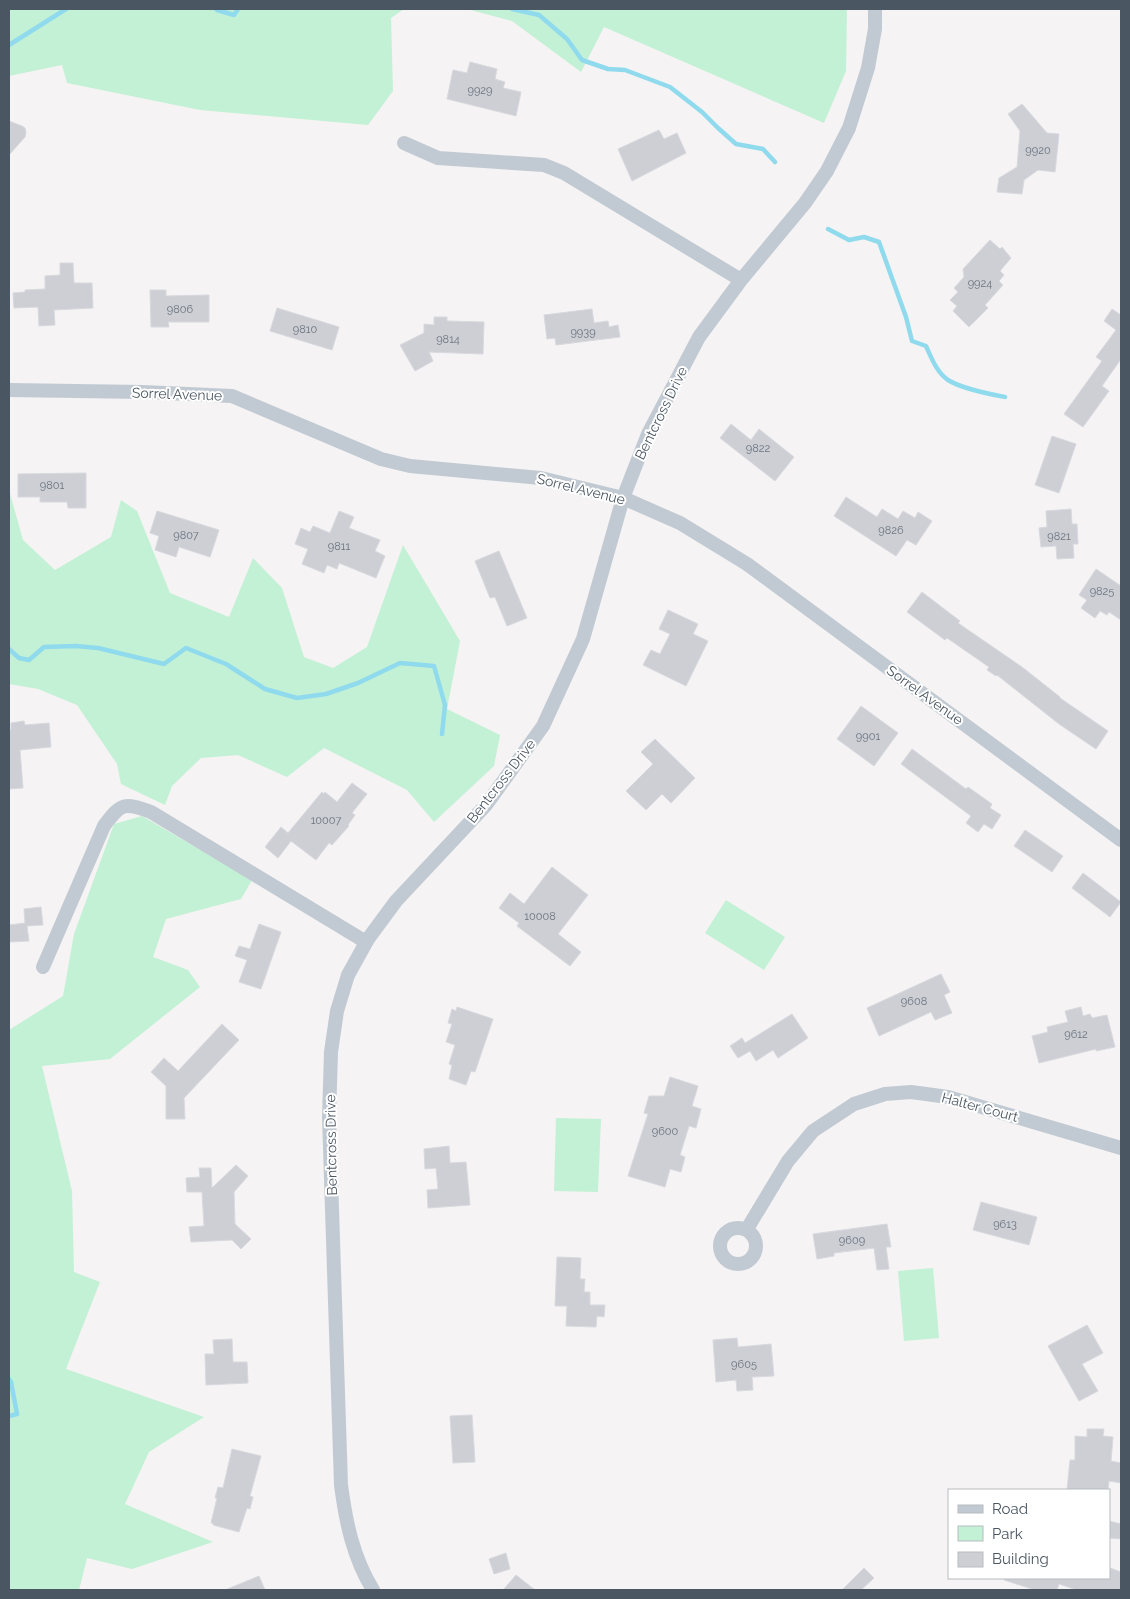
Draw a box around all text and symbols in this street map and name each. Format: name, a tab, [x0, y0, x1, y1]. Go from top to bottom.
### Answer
house number: 9929	[467, 84, 493, 97]
house number: 9920	[1025, 144, 1051, 157]
house number: 9924	[968, 277, 992, 290]
house number: 9806	[167, 303, 194, 316]
house number: 9810	[293, 323, 317, 336]
house number: 9939	[570, 326, 596, 339]
house number: 9814	[436, 333, 460, 346]
street label: Bentcross Drive	[632, 364, 690, 462]
street label: Sorrel Avenue	[132, 384, 222, 404]
house number: 9822	[746, 442, 770, 455]
street label: Sorrel Avenue	[535, 470, 627, 508]
house number: 9801	[40, 479, 64, 492]
house number: 9826	[878, 524, 904, 537]
house number: 9807	[173, 529, 199, 542]
house number: 9821	[1047, 530, 1071, 543]
house number: 9811	[328, 540, 350, 553]
house number: 9825	[1090, 585, 1114, 598]
street label: Sorrel Avenue	[884, 662, 966, 728]
house number: 9901	[856, 730, 880, 743]
street label: Bentcross Drive	[463, 736, 539, 826]
house number: 10007	[311, 814, 341, 827]
house number: 10008	[524, 910, 556, 923]
house number: 9608	[901, 995, 927, 1008]
house number: 9612	[1064, 1028, 1088, 1041]
street label: Halter Court	[940, 1089, 1020, 1125]
street label: Bentcross Drive	[322, 1094, 340, 1196]
house number: 9600	[652, 1125, 679, 1138]
house number: 9613	[993, 1218, 1017, 1231]
house number: 9609	[839, 1234, 865, 1247]
house number: 9605	[731, 1358, 757, 1371]
legend	[948, 1489, 1110, 1579]
text: Road	[992, 1500, 1028, 1518]
text: Park	[992, 1525, 1023, 1543]
text: Building	[992, 1550, 1049, 1568]

